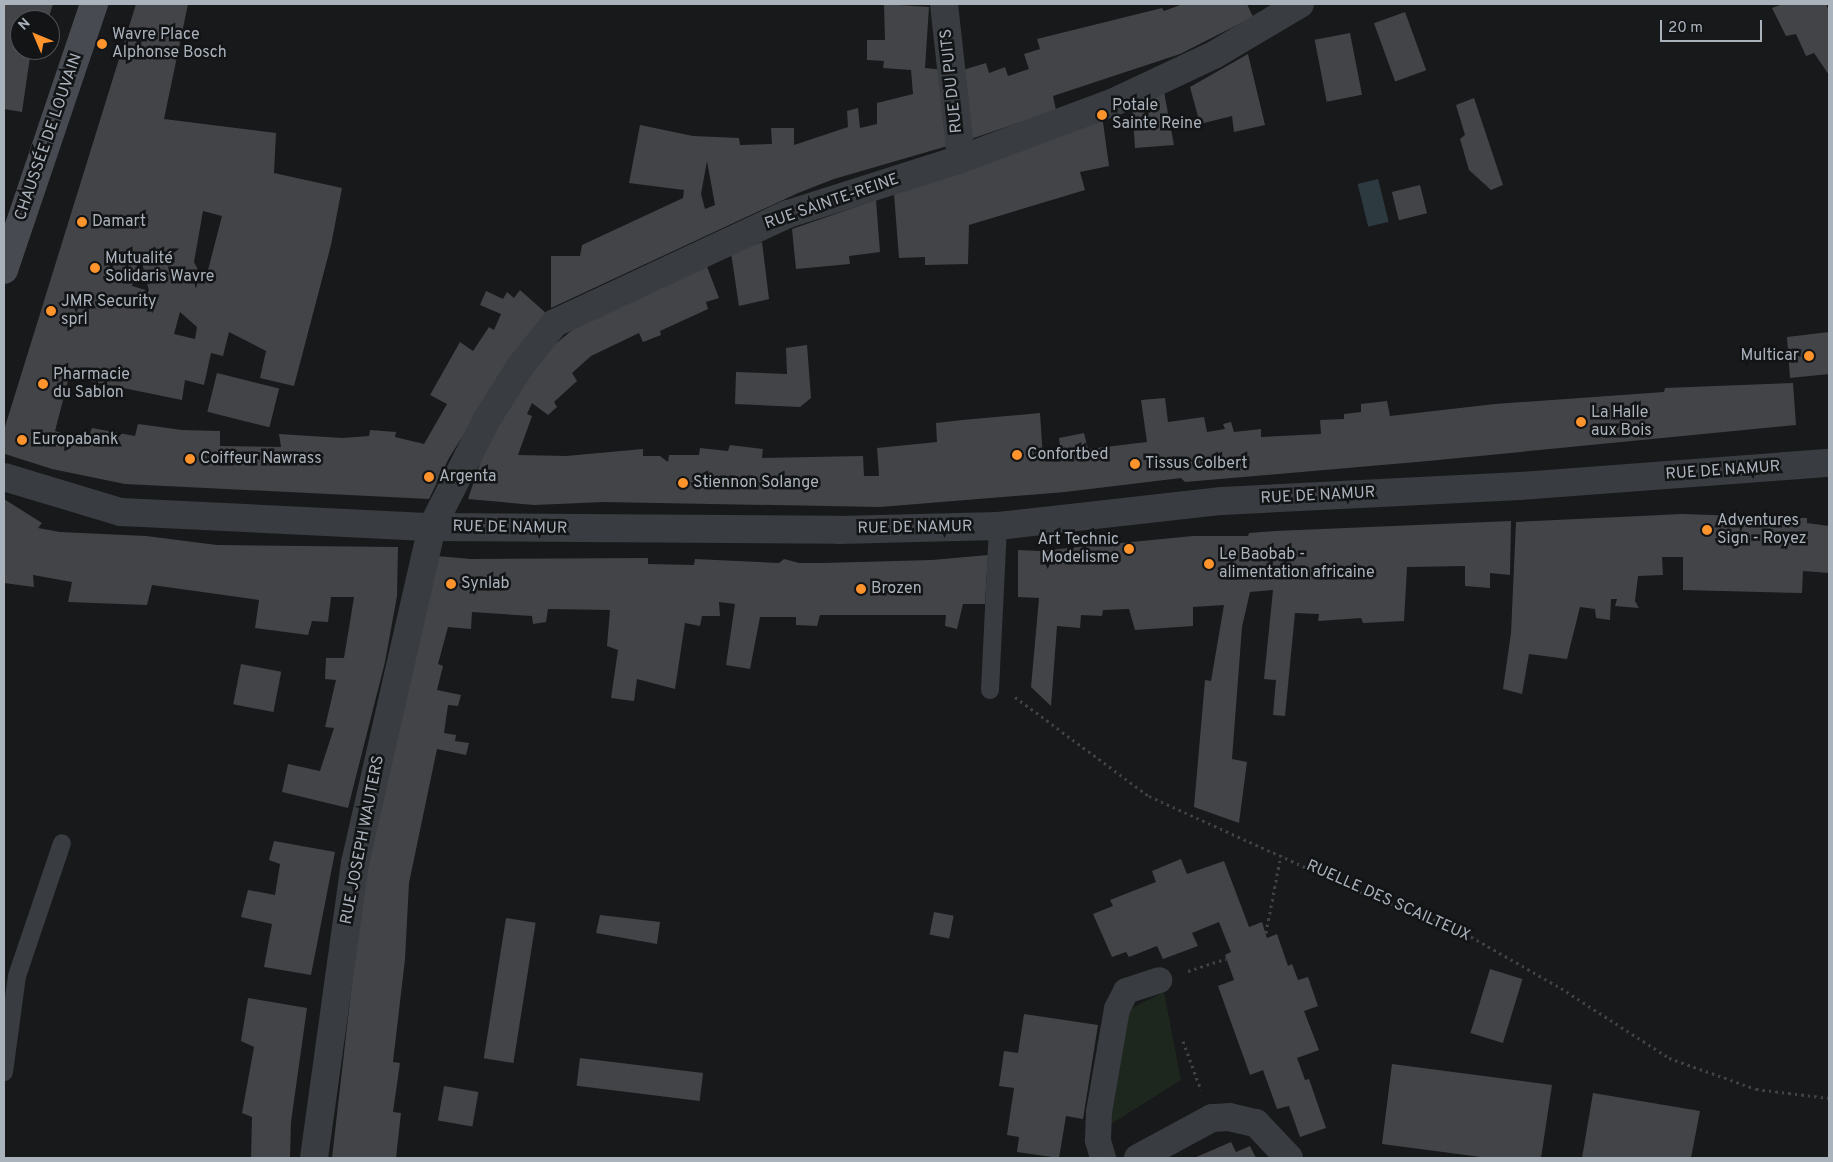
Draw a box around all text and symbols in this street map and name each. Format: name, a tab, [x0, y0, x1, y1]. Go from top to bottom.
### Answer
north arrow	[10, 10, 60, 60]
scale bar	[1663, 10, 1766, 42]
text: N	[15, 15, 34, 34]
text: 20 m	[1668, 19, 1703, 38]
place label: Wavre Place Alphonse Bosch	[112, 25, 227, 63]
street label: RUE DU PUITS	[937, 28, 967, 134]
marker: Wavre Place Alphonse Bosch	[96, 38, 108, 50]
street label: CHAUSSÉE DE LOUVAIN	[11, 51, 87, 223]
place label: Potale Sainte Reine	[1112, 96, 1202, 134]
marker: Potale Sainte Reine	[1096, 109, 1108, 121]
street label: RUE SAINTE-REINE	[762, 170, 902, 234]
place label: Damart	[92, 212, 146, 232]
marker: Damart	[76, 216, 88, 228]
place label: Mutualité Solidaris Wavre	[105, 249, 215, 287]
marker: Mutualité Solidaris Wavre	[89, 262, 101, 274]
place label: JMR Security sprl	[61, 292, 157, 330]
marker: JMR Security sprl	[45, 305, 57, 317]
place label: Multicar	[1740, 346, 1799, 366]
marker: Multicar	[1803, 350, 1815, 362]
place label: Pharmacie du Sablon	[53, 365, 130, 403]
marker: Pharmacie du Sablon	[37, 378, 49, 390]
place label: La Halle aux Bois	[1591, 403, 1652, 441]
marker: La Halle aux Bois	[1575, 416, 1587, 428]
place label: Europabank	[32, 430, 118, 450]
marker: Europabank	[16, 434, 28, 446]
place label: Confortbed	[1027, 445, 1108, 465]
place label: Coiffeur Nawrass	[200, 449, 322, 469]
marker: Confortbed	[1011, 449, 1023, 461]
marker: Coiffeur Nawrass	[184, 453, 196, 465]
place label: Tissus Colbert	[1145, 454, 1248, 474]
street label: RUE DE NAMUR	[1665, 457, 1781, 485]
marker: Tissus Colbert	[1129, 458, 1141, 470]
place label: Argenta	[439, 467, 496, 487]
marker: Argenta	[423, 471, 435, 483]
place label: Stiennon Solange	[693, 473, 819, 493]
marker: Stiennon Solange	[677, 477, 689, 489]
street label: RUE DE NAMUR	[1260, 483, 1376, 509]
place label: Adventures Sign - Royez	[1717, 511, 1807, 549]
street label: RUE DE NAMUR	[452, 517, 568, 539]
street label: RUE DE NAMUR	[857, 517, 973, 539]
marker: Adventures Sign - Royez	[1701, 524, 1713, 536]
place label: Art Technic Modelisme	[1037, 530, 1119, 568]
marker: Art Technic Modelisme	[1123, 543, 1135, 555]
place label: Le Baobab - alimentation africaine	[1219, 545, 1375, 583]
marker: Le Baobab - alimentation africaine	[1203, 558, 1215, 570]
place label: Synlab	[461, 574, 509, 594]
marker: Synlab	[445, 578, 457, 590]
place label: Brozen	[871, 579, 922, 599]
marker: Brozen	[855, 583, 867, 595]
street label: RUE JOSEPH WAUTERS	[337, 754, 389, 926]
street label: RUELLE DES SCAILTEUX	[1303, 856, 1473, 946]

